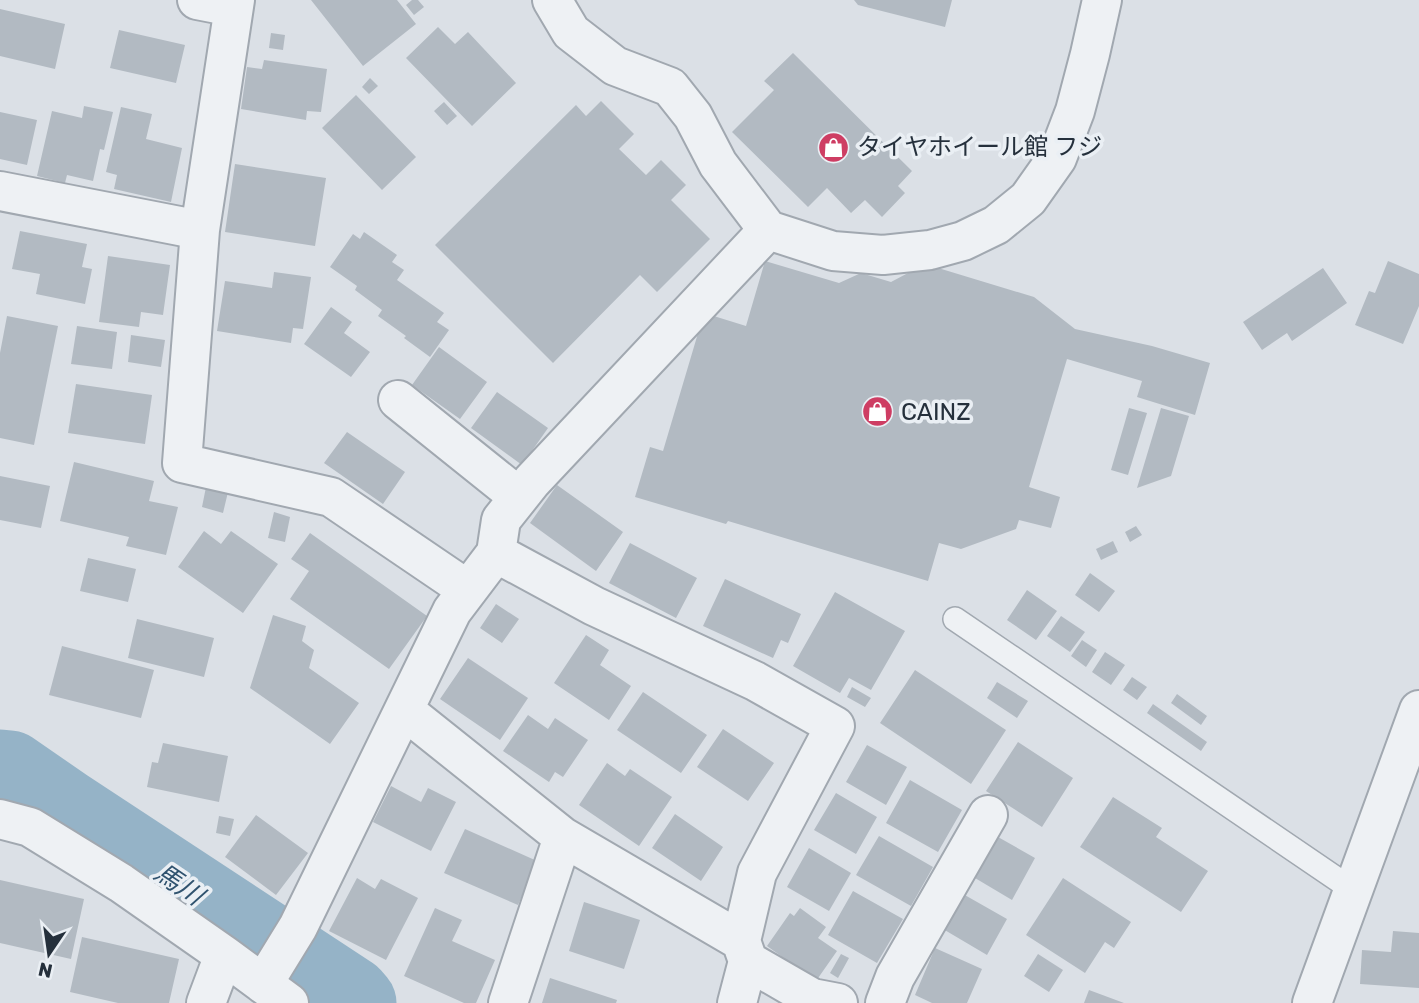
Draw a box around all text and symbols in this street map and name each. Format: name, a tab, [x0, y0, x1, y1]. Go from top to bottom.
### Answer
shop icon: タイヤホイール館 フジ	[817, 130, 851, 164]
place label: タイヤホイール館 フジ	[857, 133, 1102, 161]
shop icon: CAINZ	[861, 395, 895, 429]
place label: CAINZ	[901, 398, 971, 426]
water label: 馬川	[148, 857, 211, 913]
north arrow	[14, 919, 84, 989]
text: N	[36, 957, 55, 983]

